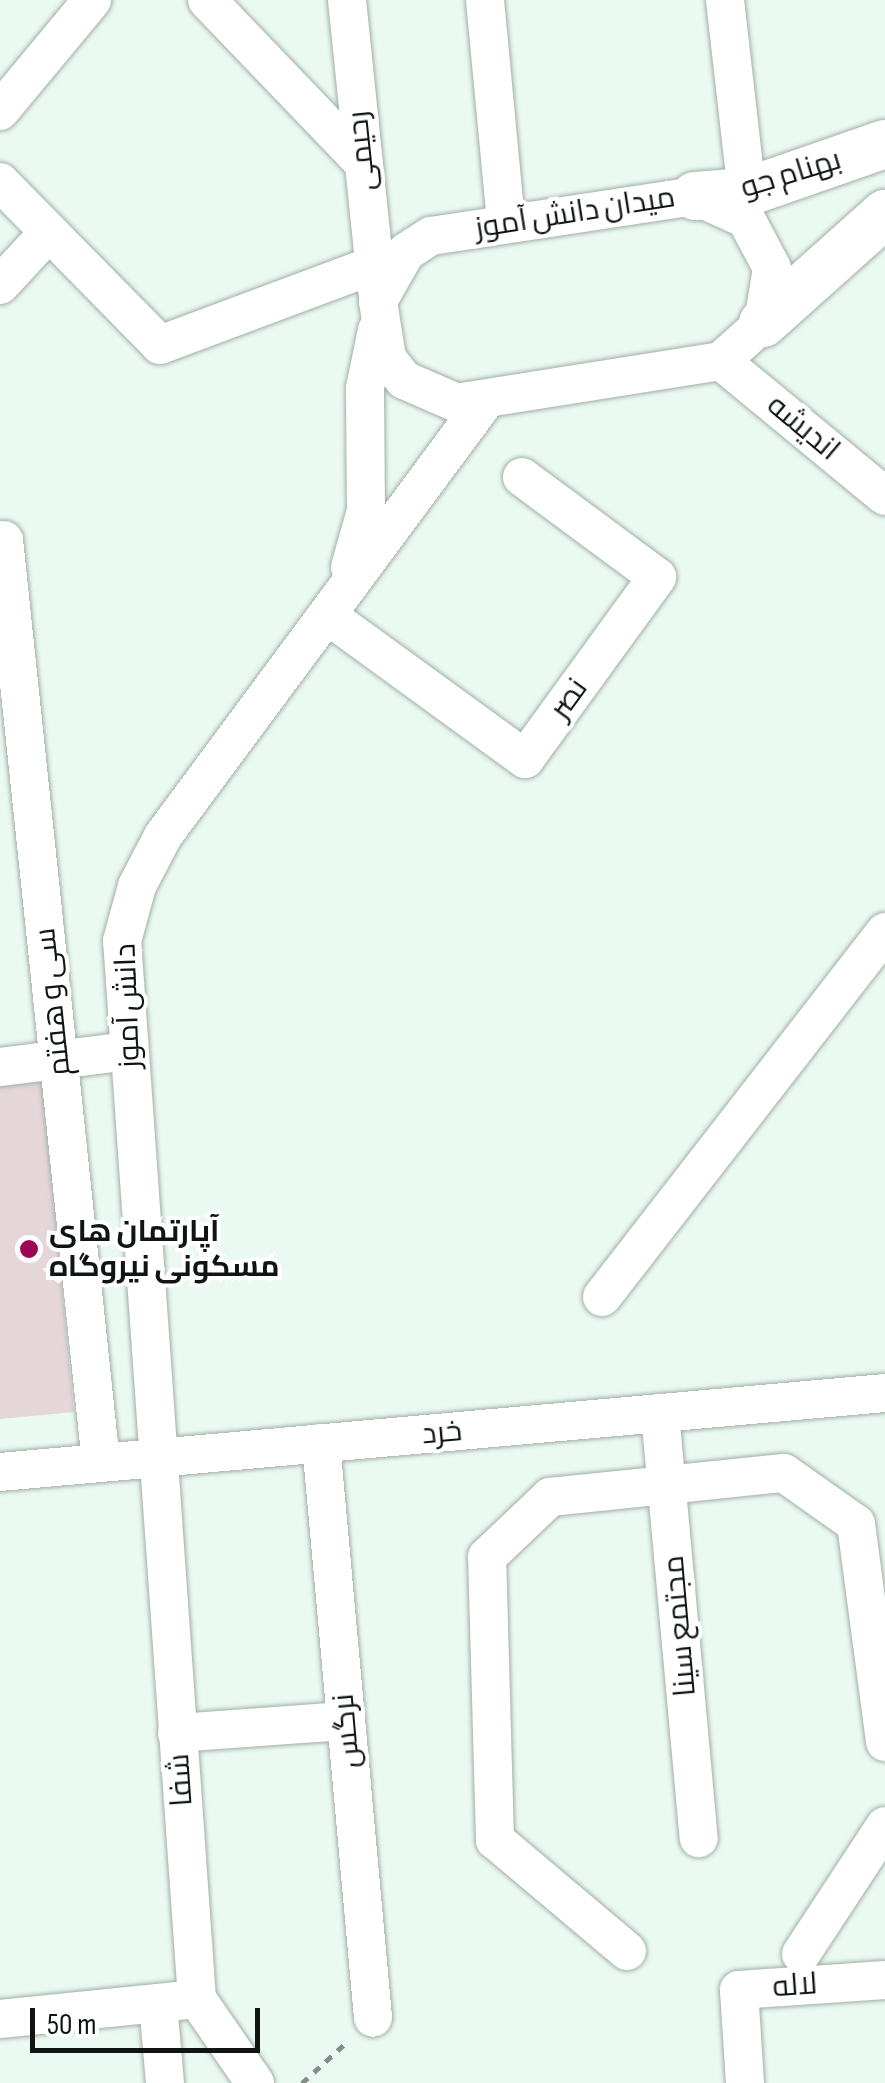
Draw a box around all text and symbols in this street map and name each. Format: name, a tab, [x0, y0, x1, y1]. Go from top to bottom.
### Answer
street label: رحیمی	[340, 109, 384, 193]
street label: بهنام جو	[736, 142, 846, 206]
street label: میدان دانش آموز	[472, 179, 678, 247]
street label: اندیشه	[760, 387, 846, 469]
street label: نصر	[542, 672, 596, 726]
street label: سی و هفتم	[27, 926, 79, 1078]
street label: دانش آموز	[108, 943, 148, 1069]
place label: آپارتمان های مسکونی نیروگاه	[49, 1214, 280, 1284]
marker: آپارتمان های مسکونی نیروگاه	[18, 1238, 40, 1260]
street label: خرد	[420, 1413, 464, 1453]
street label: مجتمع سینا	[656, 1554, 704, 1698]
street label: نرگس	[326, 1692, 368, 1770]
street label: شفا	[161, 1752, 201, 1808]
street label: لاله	[771, 1966, 819, 2006]
scale bar	[35, 1988, 265, 2050]
text: 50 m	[47, 2007, 96, 2043]

